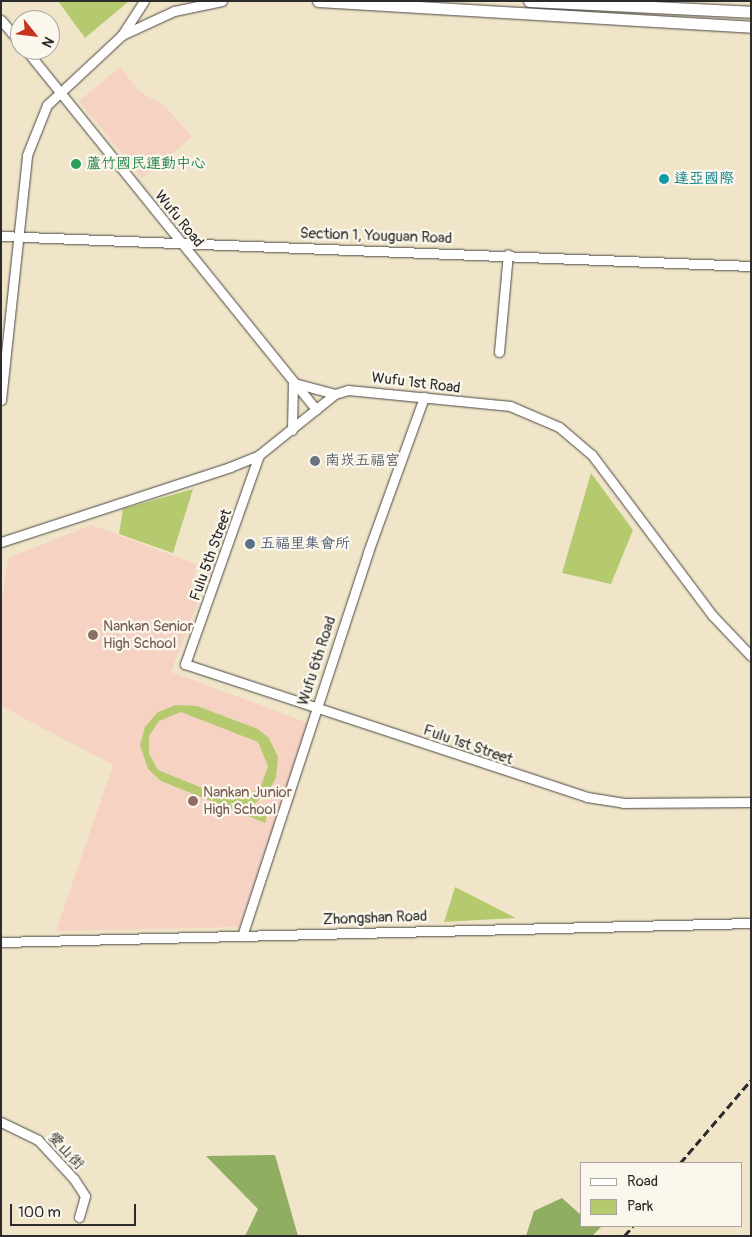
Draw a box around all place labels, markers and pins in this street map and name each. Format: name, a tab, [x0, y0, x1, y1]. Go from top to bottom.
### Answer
place label: 蘆竹國民運動中心	[86, 155, 206, 173]
marker: 蘆竹國民運動中心	[70, 158, 82, 170]
place label: 達亞國際	[674, 170, 734, 188]
marker: 達亞國際	[658, 173, 670, 185]
place label: 南崁五福宮	[325, 452, 400, 470]
marker: 南崁五福宮	[309, 455, 321, 467]
place label: 五福里集會所	[260, 535, 350, 553]
marker: 五福里集會所	[244, 538, 256, 550]
place label: Nankan Senior High School	[103, 617, 193, 652]
marker: Nankan Senior High School	[87, 629, 99, 641]
place label: Nankan Junior High School	[203, 783, 292, 818]
marker: Nankan Junior High School	[187, 795, 199, 807]

